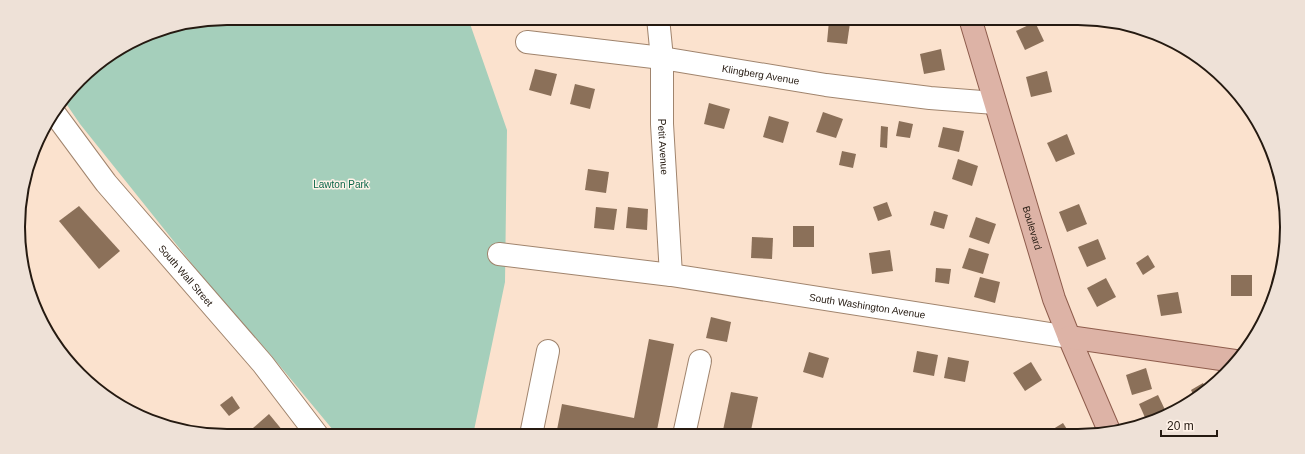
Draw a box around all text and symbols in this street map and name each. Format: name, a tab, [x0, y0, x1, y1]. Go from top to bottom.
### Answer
street label: Klingberg Avenue	[721, 62, 801, 86]
street label: Petit Avenue	[657, 119, 671, 175]
park label: Lawton Park	[313, 179, 370, 190]
street label: Boulevard	[1021, 205, 1044, 251]
street label: South Wall Street	[157, 242, 216, 308]
street label: South Washington Avenue	[809, 291, 927, 320]
scale bar	[1161, 412, 1217, 438]
text: 20 m	[1167, 419, 1194, 433]

